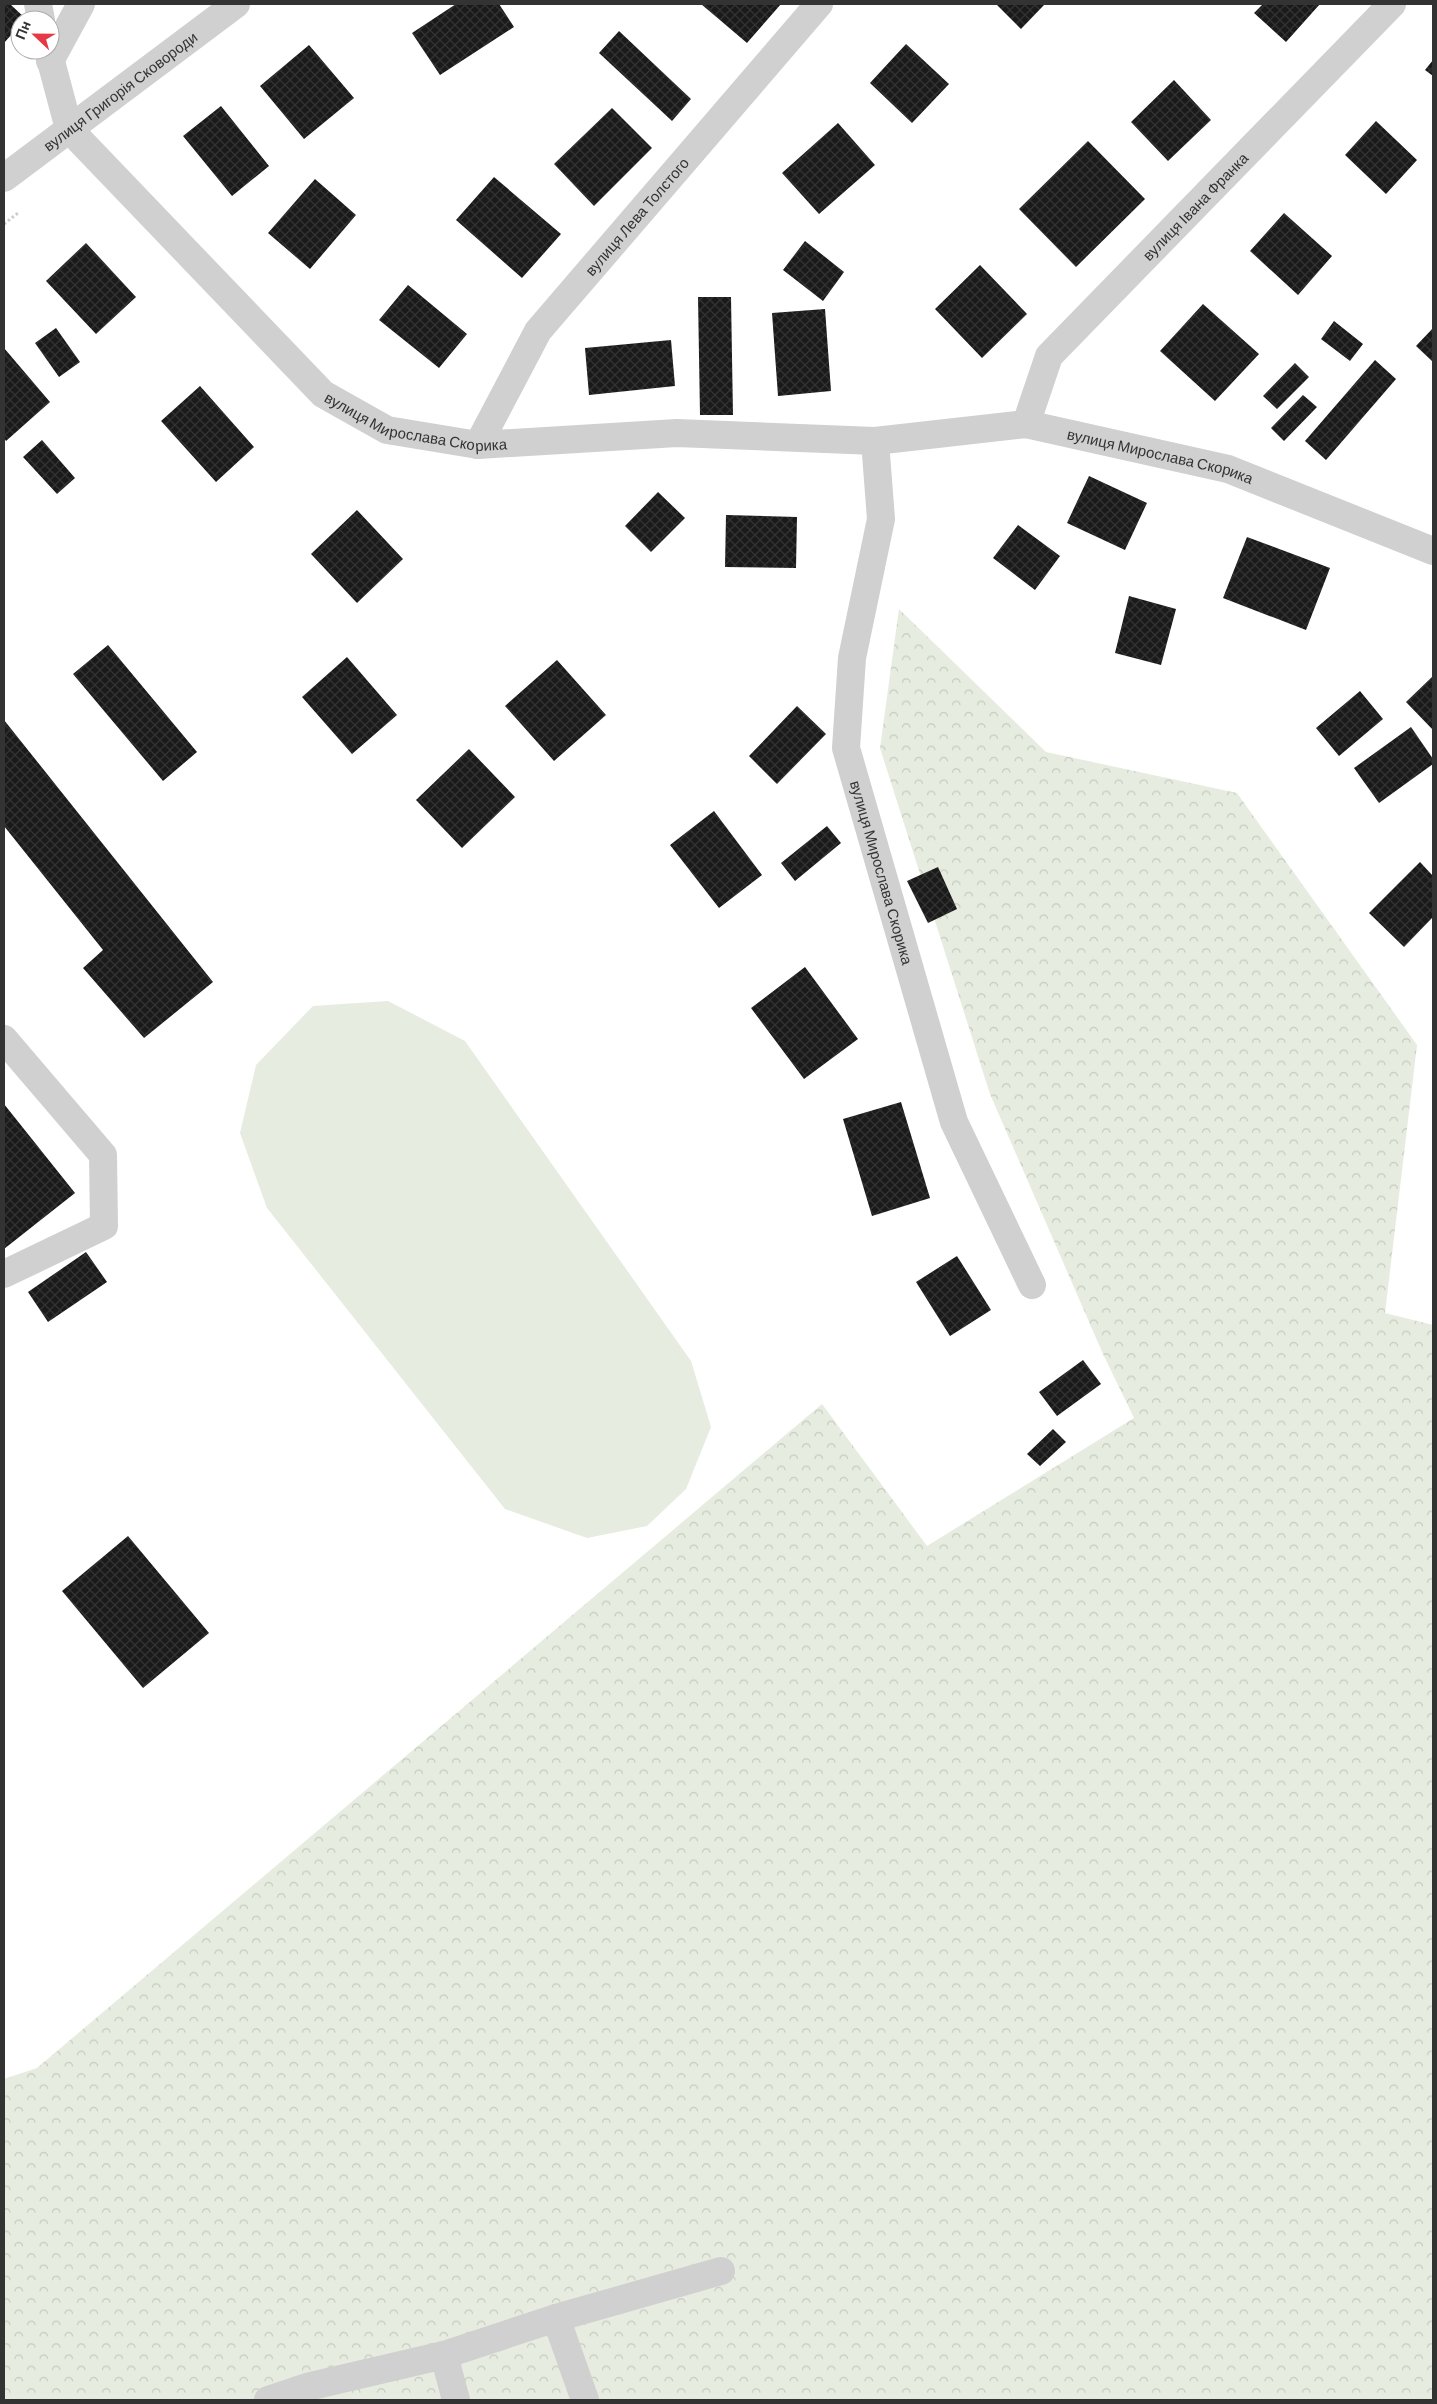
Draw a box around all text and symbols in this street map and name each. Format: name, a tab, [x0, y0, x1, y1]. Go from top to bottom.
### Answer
north arrow	[10, 10, 60, 60]
text: Пн	[11, 18, 34, 42]
street label: вулиця Григорія Сковороди	[40, 28, 200, 154]
street label: вулиця Івана Франка	[1139, 148, 1252, 264]
street label: вулиця Лева Толстого	[581, 154, 692, 279]
street label: вулиця Мирослава Скорика	[322, 388, 508, 454]
street label: вулиця Мирослава Скорика	[1066, 424, 1257, 487]
street label: вулиця Мирослава Скорика	[847, 778, 917, 967]

